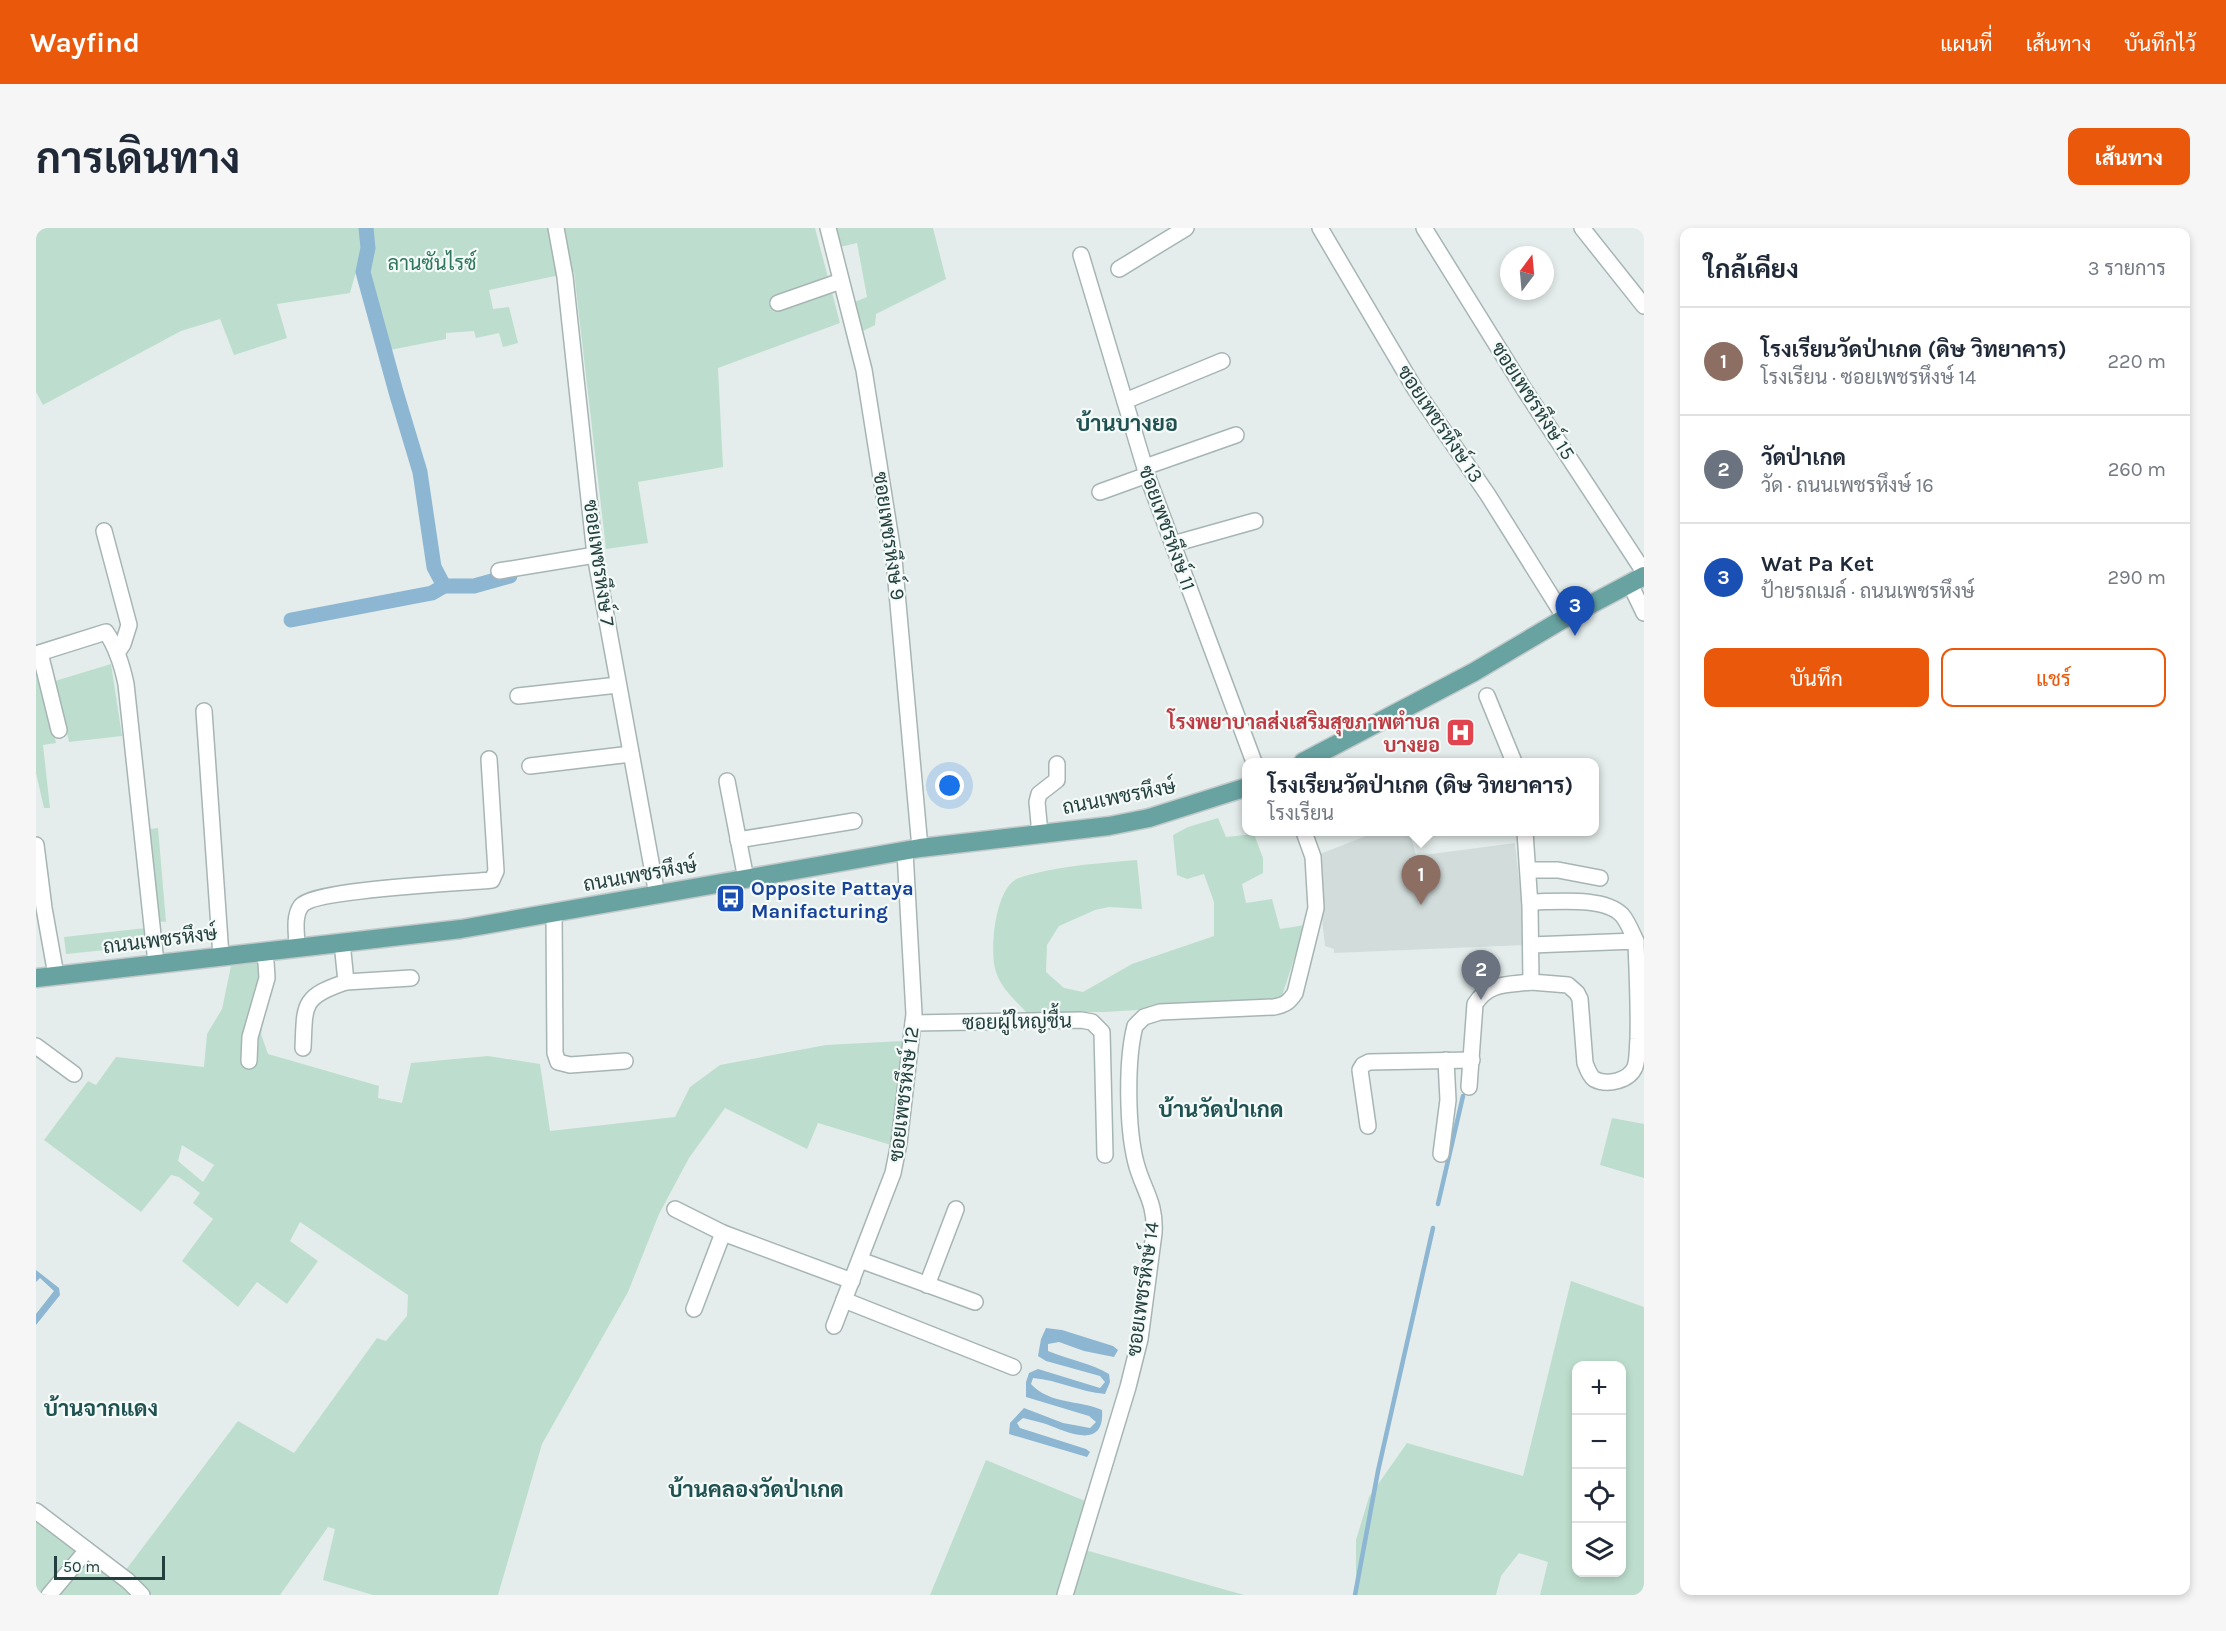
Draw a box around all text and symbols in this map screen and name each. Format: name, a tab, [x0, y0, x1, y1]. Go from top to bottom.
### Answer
text: Wayfind	[30, 26, 140, 59]
text: แผนที่	[1940, 32, 1993, 56]
text: เส้นทาง	[2026, 32, 2091, 56]
text: บันทึกไว้	[2124, 32, 2196, 56]
button: เส้นทาง	[2068, 128, 2190, 185]
text: การเดินทาง	[36, 134, 240, 184]
north arrow	[1500, 246, 1554, 300]
park label: ลานซันไรซ์	[388, 249, 476, 275]
text: ใกล้เคียง	[1704, 254, 1799, 285]
text: 3 รายการ	[2088, 257, 2166, 280]
street label: ซอยเพชรหึงษ์ 15	[1486, 336, 1582, 464]
text: โรงเรียนวัดป่าเกด (ดิษ วิทยาคาร)	[1761, 337, 2067, 363]
text: 1	[1720, 350, 1727, 373]
text: 220 m	[2107, 350, 2166, 373]
street label: ซอยเพชรหึงษ์ 13	[1392, 359, 1490, 487]
text: โรงเรียน · ซอยเพชรหึงษ์ 14	[1761, 366, 1976, 389]
district label: บ้านบางยอ	[1076, 409, 1178, 437]
text: วัดป่าเกด	[1761, 445, 1846, 471]
text: 2	[1717, 458, 1730, 481]
text: 260 m	[2108, 458, 2166, 481]
street label: ซอยเพชรหึงษ์ 11	[1134, 461, 1203, 594]
street label: ซอยเพชรหึงษ์ 9	[869, 470, 912, 602]
text: วัด · ถนนเพชรหึงษ์ 16	[1761, 474, 1934, 497]
street label: ซอยเพชรหึงษ์ 7	[579, 498, 622, 628]
text: Wat Pa Ket	[1761, 551, 1874, 577]
text: 3	[1717, 566, 1730, 589]
text: 290 m	[2107, 566, 2166, 589]
text: ป้ายรถเมล์ · ถนนเพชรหึงษ์	[1761, 580, 1975, 603]
pin: 3	[1556, 586, 1594, 636]
button: บันทึก	[1704, 648, 1929, 707]
button: แชร์	[1941, 648, 2166, 707]
place label: โรงพยาบาลส่งเสริมสุขภาพตำบล บางยอ	[1167, 708, 1440, 757]
hospital icon: โรงพยาบาลส่งเสริมสุขภาพตำบล บางยอ	[1445, 717, 1477, 749]
popup	[1242, 758, 1599, 836]
your location	[935, 771, 964, 800]
street label: ถนนเพชรหึงษ์	[1060, 772, 1178, 819]
text: โรงเรียนวัดป่าเกด (ดิษ วิทยาคาร)	[1268, 773, 1573, 799]
text: โรงเรียน	[1268, 802, 1334, 825]
street label: ถนนเพชรหึงษ์	[581, 851, 699, 896]
pin: 1	[1402, 856, 1440, 905]
place label: Opposite Pattaya Manifacturing	[751, 877, 914, 923]
bus stop icon: Opposite Pattaya Manifacturing	[714, 883, 746, 915]
street label: ถนนเพชรหึงษ์	[101, 919, 219, 958]
pin: 2	[1462, 950, 1500, 1000]
street label: ซอยผู้ใหญ่ชื้น	[962, 1003, 1072, 1037]
street label: ซอยเพชรหึงษ์ 12	[881, 1025, 924, 1163]
district label: บ้านวัดป่าเกด	[1159, 1095, 1283, 1123]
street label: ซอยเพชรหึงษ์ 14	[1119, 1220, 1164, 1358]
map controls	[1572, 1361, 1626, 1577]
button: +	[1572, 1361, 1626, 1415]
district label: บ้านจากแดง	[44, 1394, 158, 1422]
button: −	[1572, 1415, 1626, 1469]
button: locate	[1572, 1469, 1626, 1523]
district label: บ้านคลองวัดป่าเกด	[668, 1475, 844, 1503]
button: layers	[1572, 1523, 1626, 1577]
scale bar	[54, 1553, 165, 1580]
text: 50 m	[63, 1557, 100, 1576]

